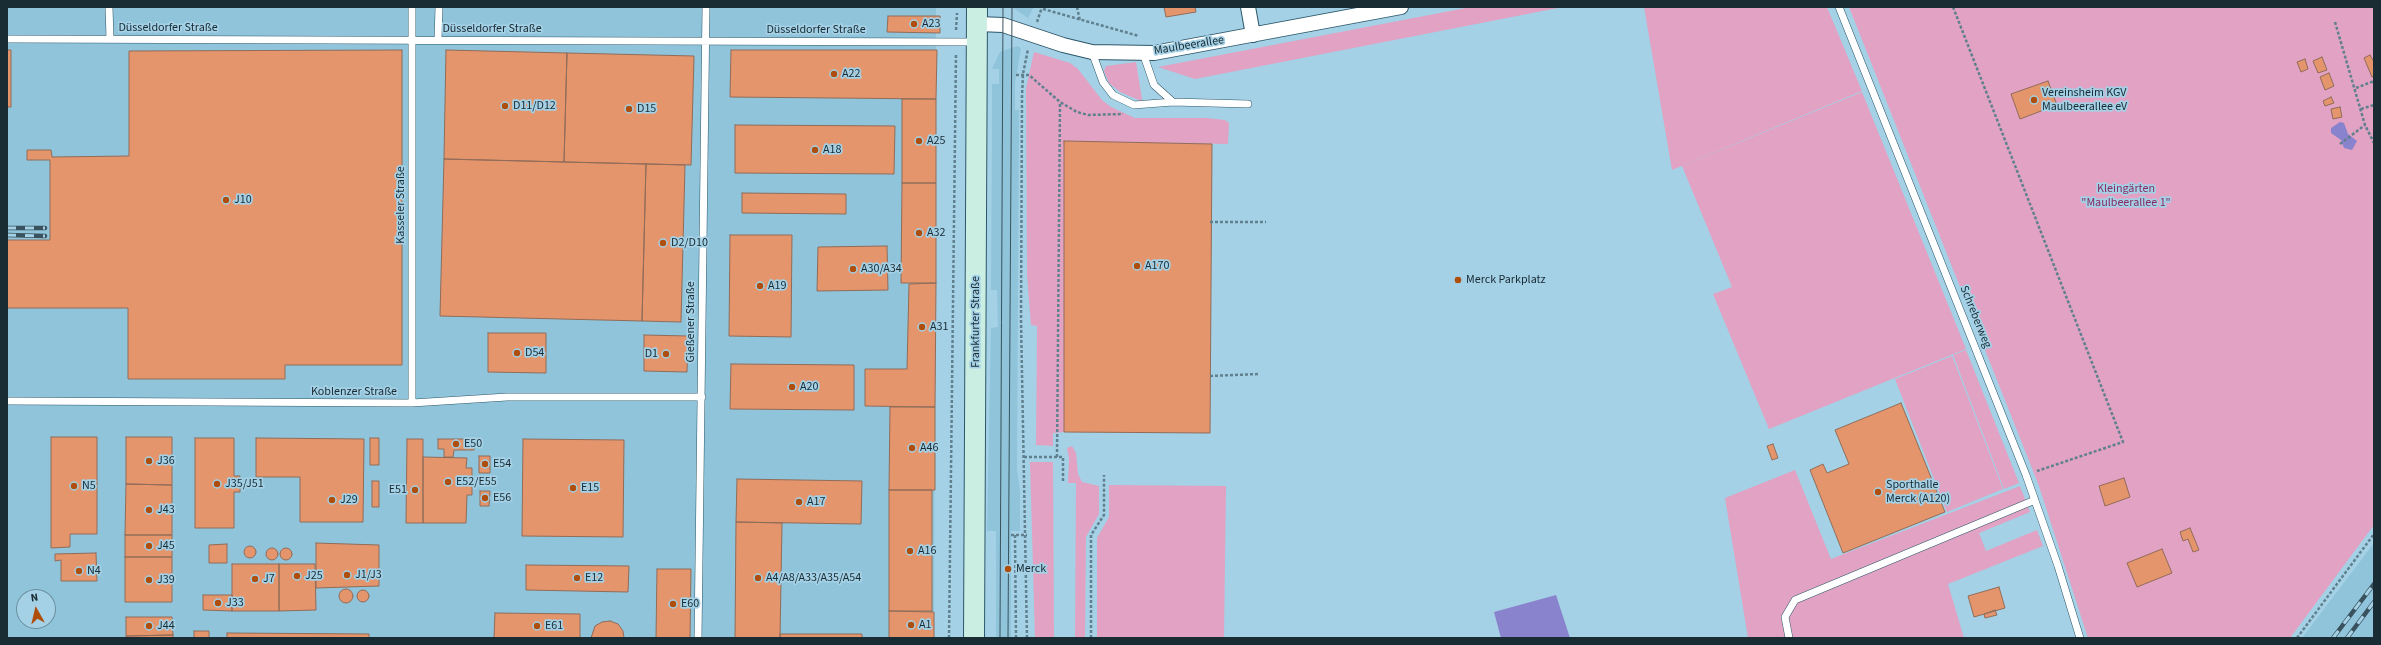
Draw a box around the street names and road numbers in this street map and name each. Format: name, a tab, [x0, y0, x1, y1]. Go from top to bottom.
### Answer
street label: Düsseldorfer Straße	[118, 21, 218, 35]
street label: Düsseldorfer Straße	[442, 22, 542, 36]
street label: Düsseldorfer Straße	[766, 23, 866, 37]
street label: Maulbeerallee	[1153, 33, 1225, 59]
street label: Kasseler Straße	[394, 166, 408, 244]
street label: Frankfurter Straße	[969, 276, 983, 368]
street label: Gießener Straße	[684, 281, 698, 363]
street label: Schreberweg	[1956, 284, 1994, 350]
street label: Koblenzer Straße	[311, 385, 397, 399]

